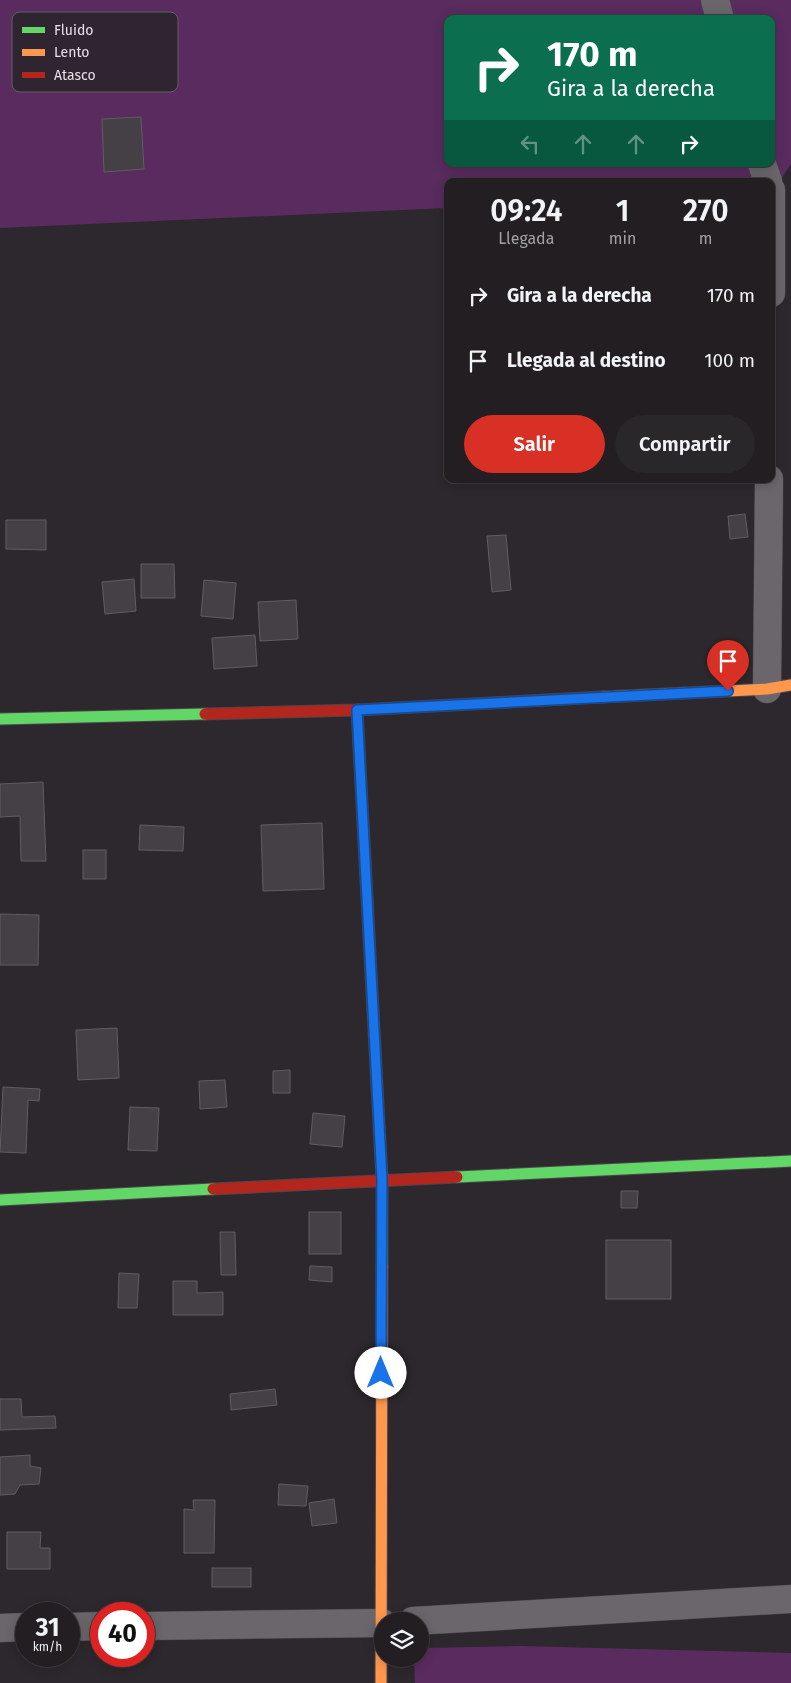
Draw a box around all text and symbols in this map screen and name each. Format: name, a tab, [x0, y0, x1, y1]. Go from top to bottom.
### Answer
legend	[12, 12, 178, 92]
text: Fluido	[54, 22, 93, 39]
text: 170 m	[547, 33, 638, 75]
icon: right	[464, 35, 529, 100]
text: Lento	[54, 44, 89, 61]
text: Atasco	[54, 67, 96, 84]
text: Gira a la derecha	[547, 75, 715, 102]
icon: left	[516, 130, 544, 158]
icon: ahead	[569, 130, 597, 158]
icon: ahead	[622, 130, 650, 158]
icon: right	[675, 130, 703, 158]
text: 09:24	[490, 193, 562, 229]
text: 1	[616, 193, 629, 229]
text: 270	[683, 193, 729, 229]
text: Llegada	[498, 229, 554, 248]
text: min	[609, 229, 636, 248]
text: m	[699, 229, 713, 248]
icon: right	[464, 282, 492, 310]
text: Gira a la derecha	[507, 284, 652, 307]
text: 170 m	[707, 284, 755, 307]
icon: arrive	[464, 347, 492, 375]
text: Llegada al destino	[507, 349, 666, 372]
text: 100 m	[704, 349, 755, 372]
button: Salir	[464, 415, 605, 473]
button: Compartir	[615, 415, 755, 473]
pin	[707, 640, 749, 691]
icon: arrive	[714, 647, 742, 675]
position arrow	[354, 1346, 406, 1398]
speed limit sign: 40	[90, 1602, 155, 1667]
map controls	[374, 1612, 429, 1667]
button: layers	[374, 1612, 429, 1667]
text: 31	[35, 1613, 60, 1643]
text: km/h	[33, 1640, 62, 1654]

